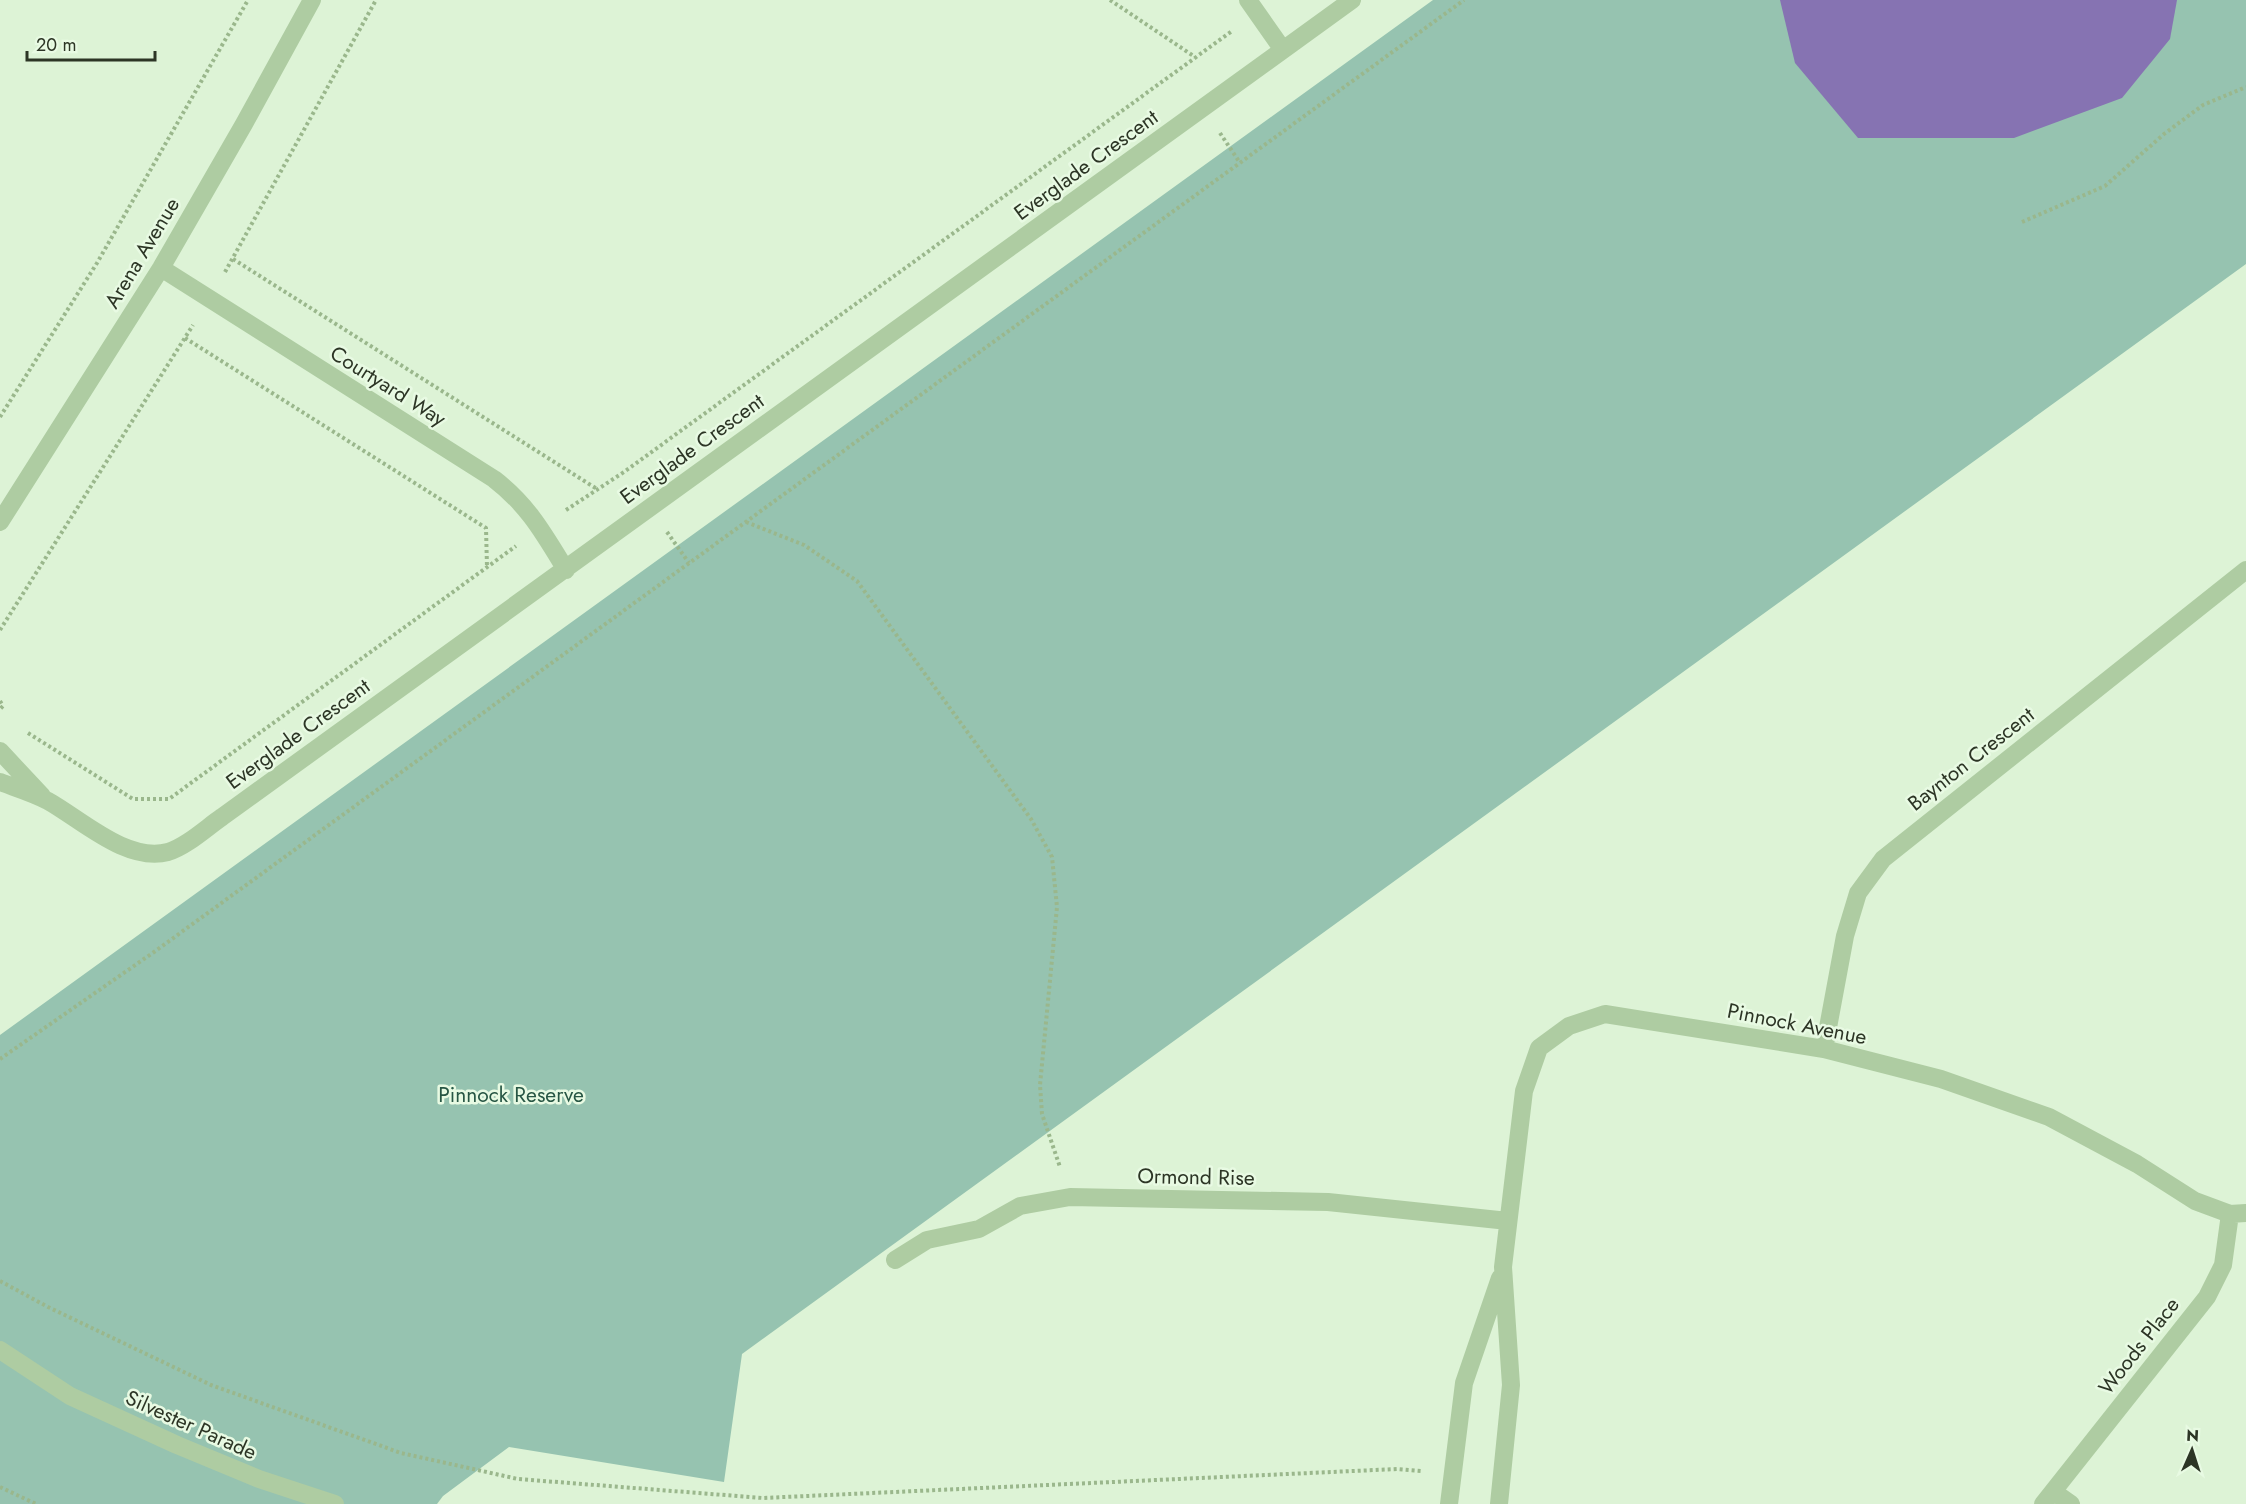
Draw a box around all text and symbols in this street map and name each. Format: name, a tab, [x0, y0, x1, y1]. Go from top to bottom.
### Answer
scale bar	[27, 24, 154, 62]
text: 20 m	[36, 32, 76, 58]
street label: Everglade Crescent	[1008, 102, 1164, 228]
street label: Arena Avenue	[97, 192, 187, 314]
street label: Courtyard Way	[324, 338, 453, 434]
street label: Everglade Crescent	[614, 386, 770, 512]
street label: Everglade Crescent	[220, 671, 376, 797]
street label: Baynton Crescent	[1901, 700, 2041, 818]
street label: Pinnock Avenue	[1725, 996, 1869, 1052]
park label: Pinnock Reserve	[438, 1080, 584, 1110]
street label: Ormond Rise	[1137, 1161, 1255, 1193]
street label: Woods Place	[2091, 1291, 2187, 1401]
street label: Silvester Parade	[121, 1383, 261, 1467]
north arrow	[2162, 1420, 2222, 1480]
text: N	[2186, 1424, 2200, 1447]

